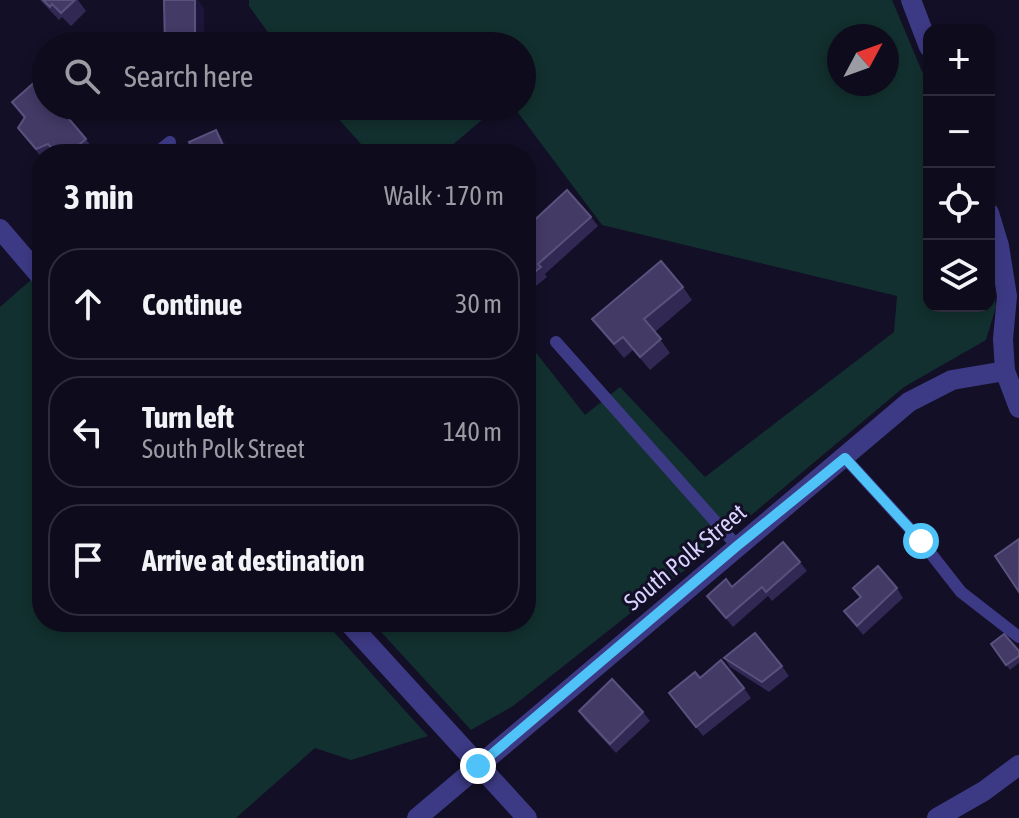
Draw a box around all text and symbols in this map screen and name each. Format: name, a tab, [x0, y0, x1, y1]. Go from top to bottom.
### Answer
north arrow	[827, 24, 899, 96]
map controls	[923, 24, 995, 312]
button: +	[923, 24, 995, 96]
search box	[32, 32, 536, 120]
icon: search	[60, 54, 104, 98]
text: Search here	[124, 59, 253, 93]
button: −	[923, 96, 995, 168]
button: locate	[923, 168, 995, 240]
text: 3 min	[64, 177, 133, 216]
text: Walk · 170 m	[384, 181, 504, 211]
button: layers	[923, 240, 995, 312]
icon: ahead	[66, 282, 110, 326]
text: Continue	[142, 287, 242, 321]
text: 30 m	[455, 289, 502, 319]
text: Turn left	[142, 400, 234, 434]
icon: left	[66, 410, 110, 454]
text: 140 m	[443, 417, 502, 447]
text: South Polk Street	[142, 434, 305, 464]
street label: South Polk Street	[619, 498, 751, 616]
route start	[903, 523, 939, 559]
icon: arrive	[66, 538, 110, 582]
text: Arrive at destination	[142, 543, 364, 577]
route end	[460, 748, 496, 784]

